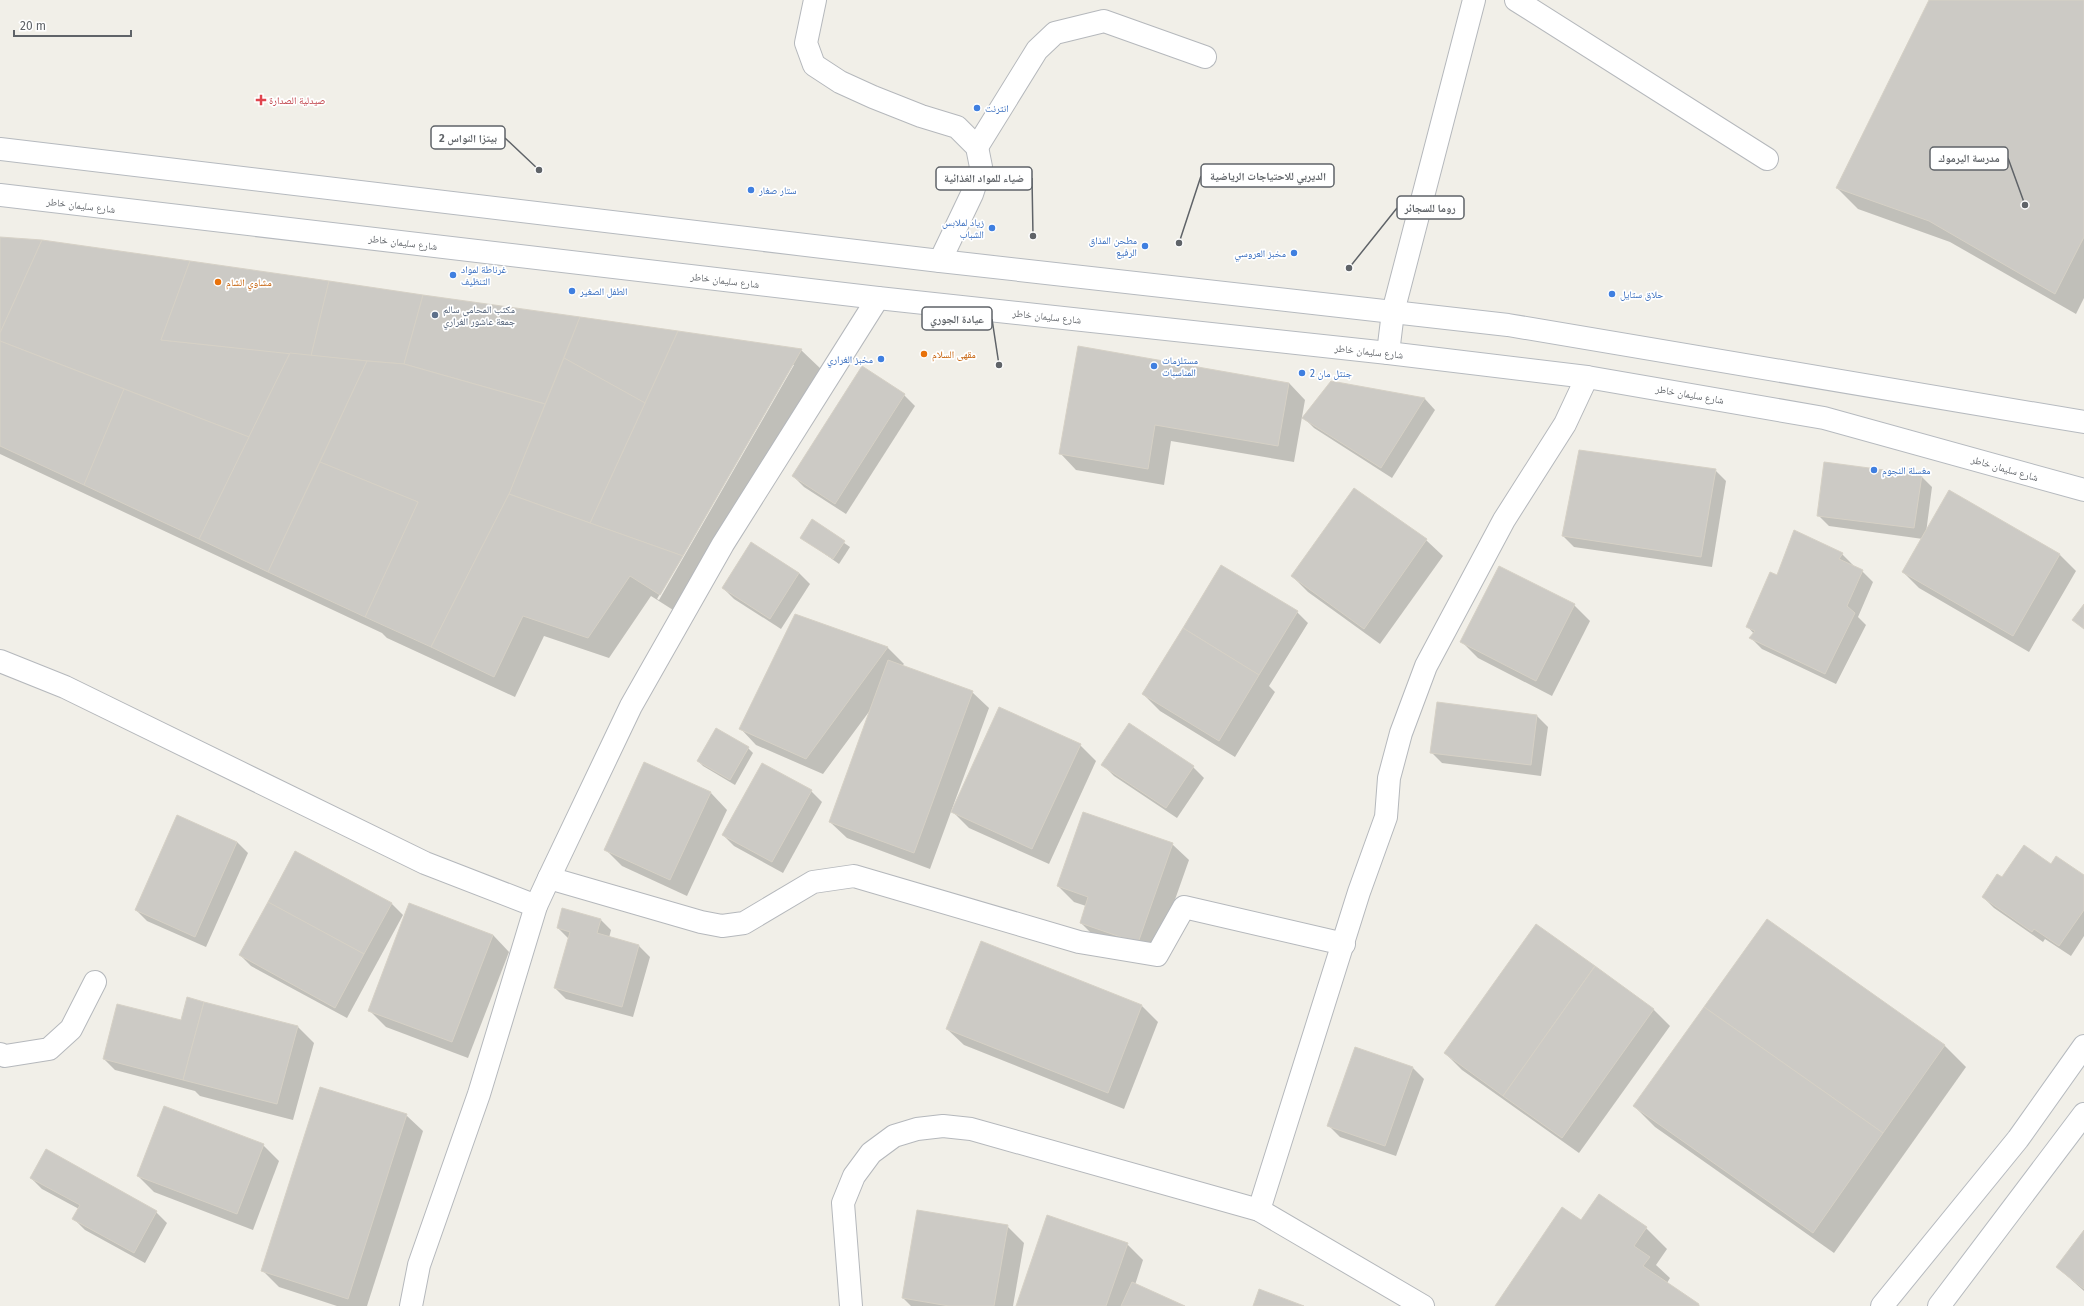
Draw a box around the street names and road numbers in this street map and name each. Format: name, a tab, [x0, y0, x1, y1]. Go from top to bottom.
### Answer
street label: شارع سليمان خاطر	[45, 196, 116, 216]
street label: شارع سليمان خاطر	[367, 233, 438, 253]
street label: شارع سليمان خاطر	[689, 271, 760, 291]
street label: شارع سليمان خاطر	[1011, 307, 1082, 327]
street label: شارع سليمان خاطر	[1333, 342, 1404, 362]
street label: شارع سليمان خاطر	[1654, 383, 1725, 407]
street label: شارع سليمان خاطر	[1969, 453, 2040, 484]

